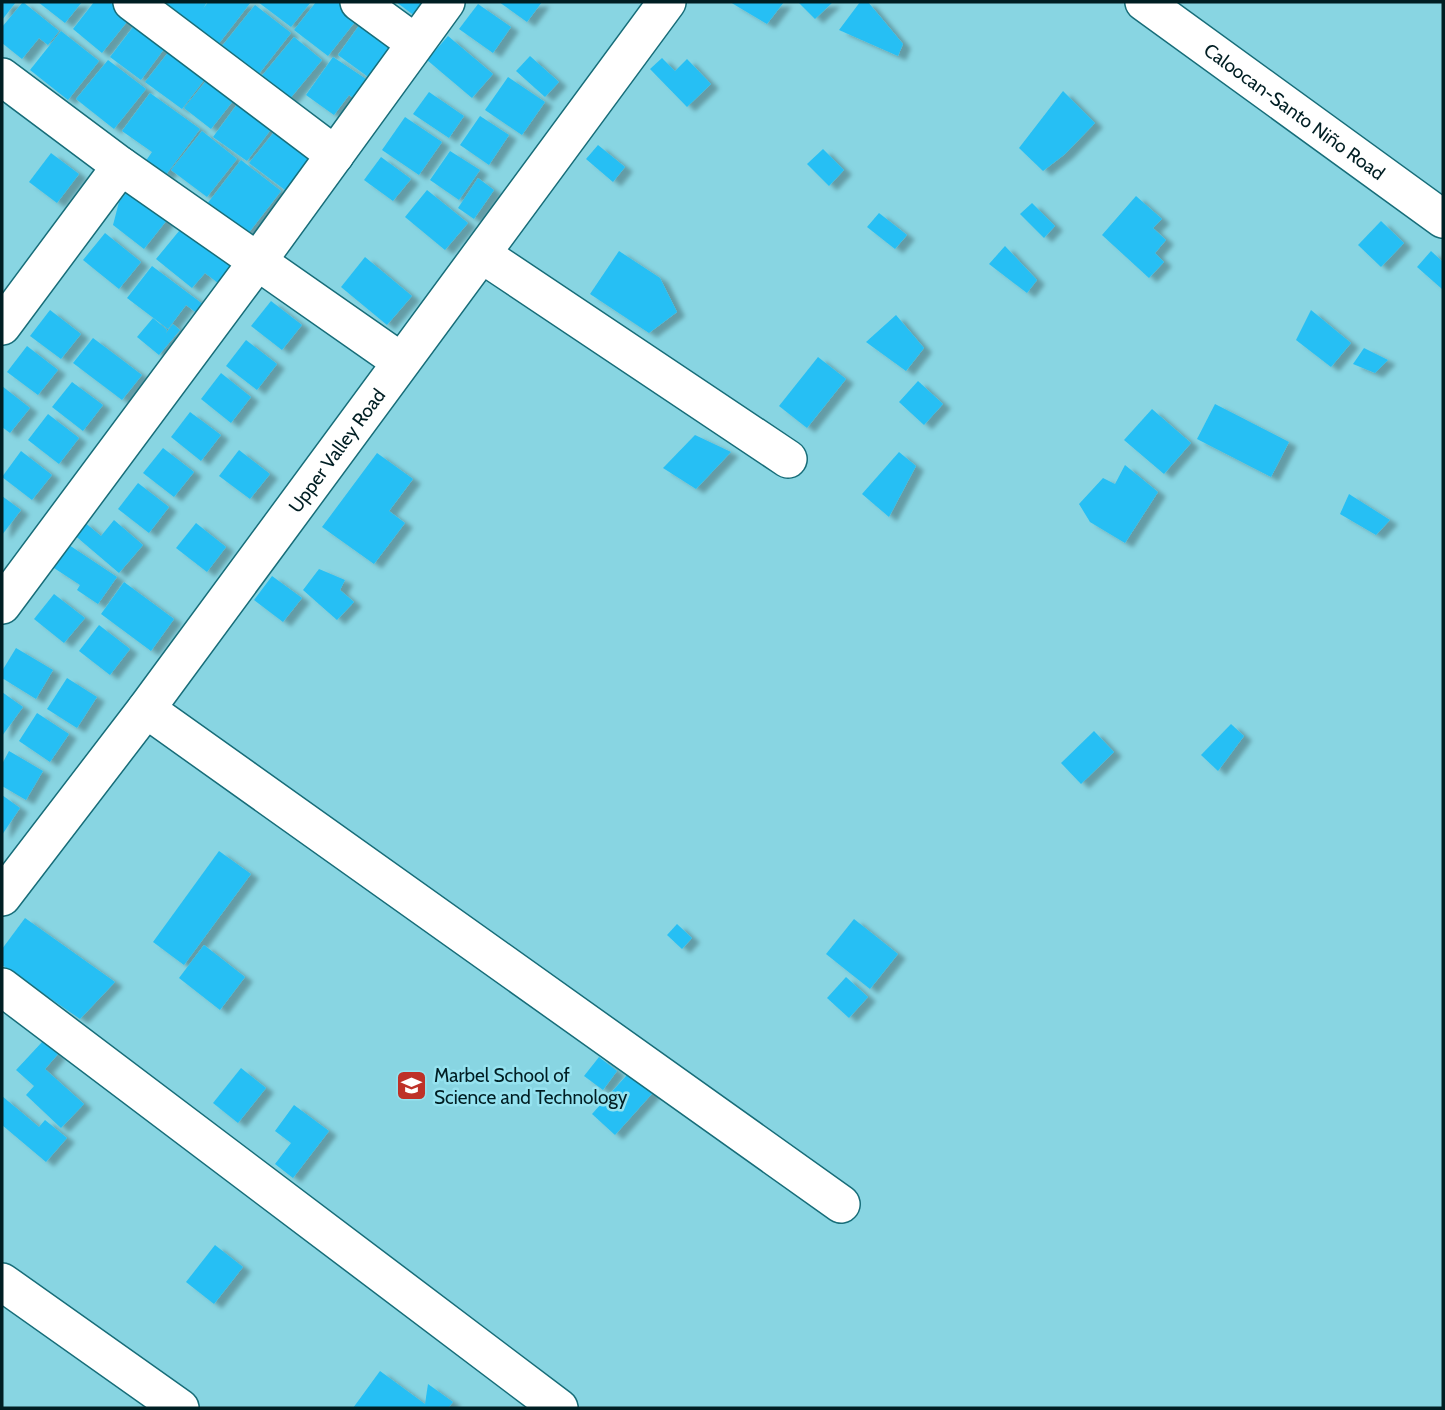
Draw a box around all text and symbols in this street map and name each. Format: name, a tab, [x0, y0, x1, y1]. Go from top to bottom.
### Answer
street label: Caloocan-Santo Niño Road	[1200, 38, 1389, 185]
street label: Upper Valley Road	[283, 384, 390, 517]
place label: Marbel School of Science and Technology	[434, 1064, 628, 1109]
school or university icon: Marbel School of Science and Technology	[394, 1069, 428, 1103]

